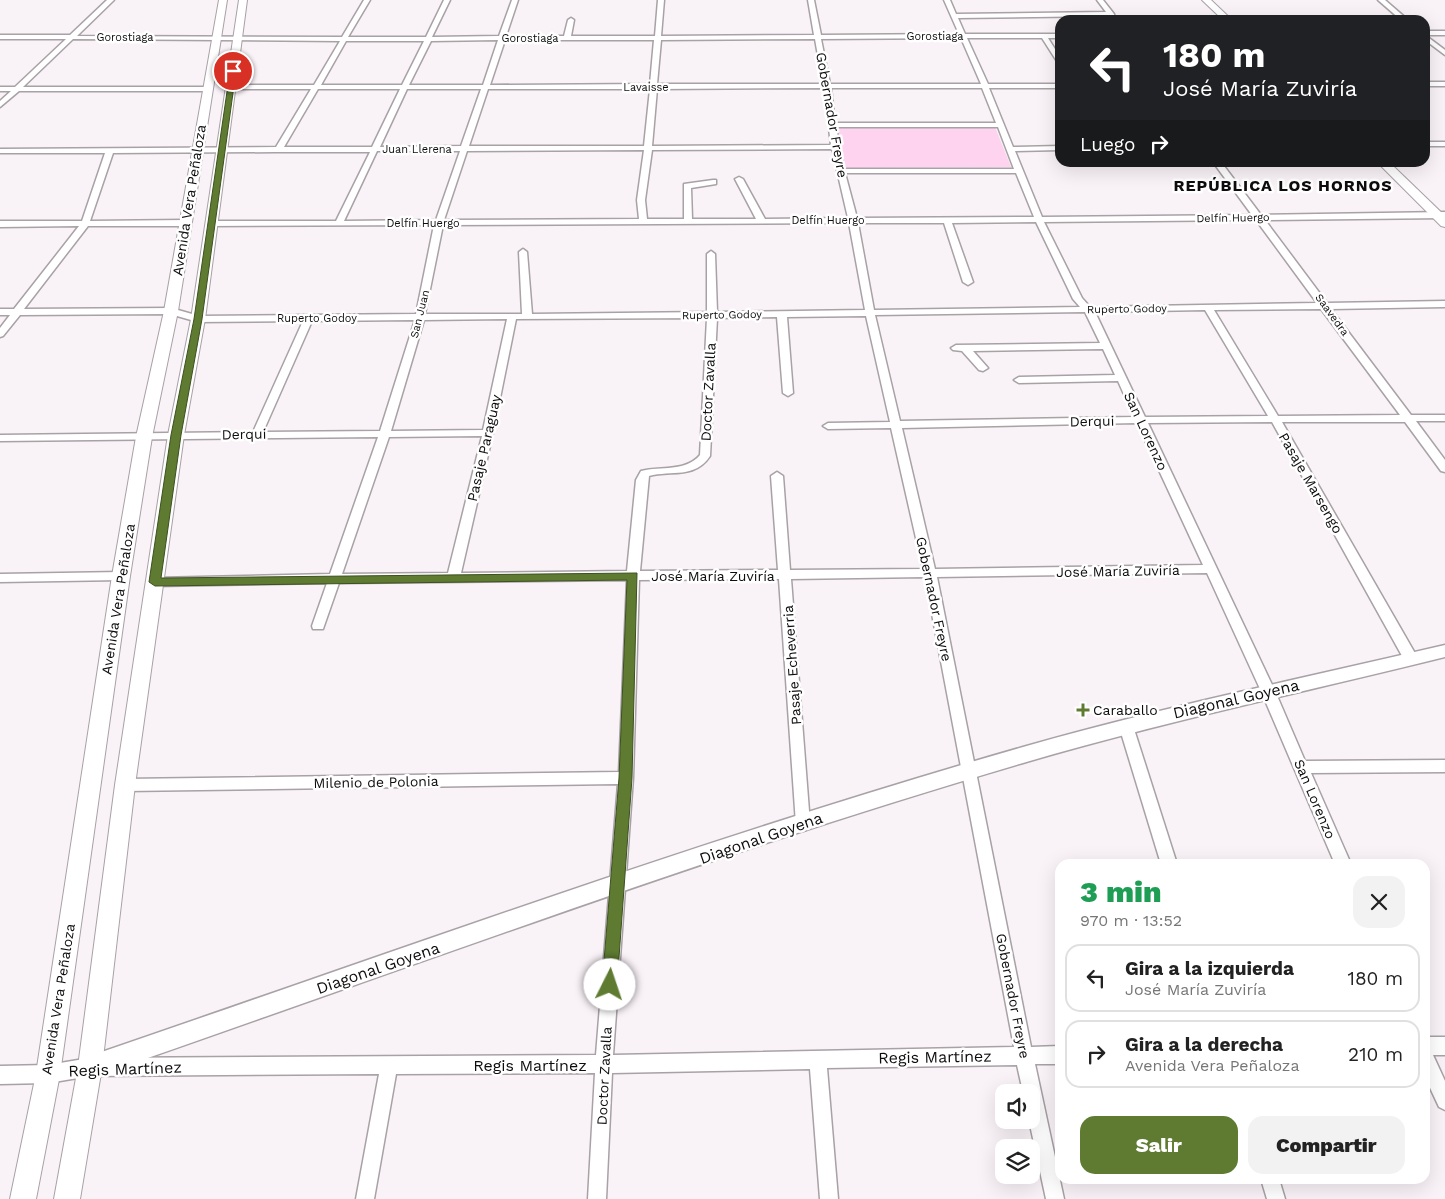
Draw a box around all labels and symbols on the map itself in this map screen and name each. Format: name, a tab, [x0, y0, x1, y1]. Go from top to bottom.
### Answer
street label: Gorostiaga	[906, 30, 964, 43]
street label: Gorostiaga	[96, 31, 154, 44]
street label: Gorostiaga	[501, 32, 559, 45]
pin	[212, 50, 254, 92]
street label: Gobernador Freyre	[813, 51, 851, 179]
street label: Lavaisse	[623, 81, 669, 94]
street label: Avenida Vera Peñaloza	[169, 123, 209, 277]
street label: Juan Llerena	[382, 143, 452, 156]
district label: REPÚBLICA LOS HORNOS	[1173, 176, 1393, 195]
street label: Delfín Huergo	[1196, 211, 1270, 225]
street label: Delfín Huergo	[791, 214, 865, 227]
street label: Delfín Huergo	[386, 217, 460, 230]
street label: San Juan	[408, 288, 432, 340]
street label: Saavedra	[1312, 291, 1352, 339]
street label: Ruperto Godoy	[1087, 302, 1167, 316]
street label: Ruperto Godoy	[682, 308, 762, 322]
street label: Ruperto Godoy	[277, 312, 357, 325]
street label: Doctor Zavalla	[697, 342, 719, 442]
street label: San Lorenzo	[1121, 389, 1171, 473]
street label: Pasaje Paraguay	[464, 392, 504, 503]
street label: Derqui	[1069, 413, 1115, 429]
street label: Derqui	[221, 426, 267, 442]
street label: Pasaje Marsengo	[1276, 430, 1346, 536]
street label: Avenida Vera Peñaloza	[98, 522, 138, 676]
street label: Gobernador Freyre	[913, 535, 955, 663]
street label: José María Zuviría	[1056, 562, 1180, 580]
street label: José María Zuviría	[651, 568, 775, 584]
street label: Pasaje Echeverria	[780, 605, 804, 725]
street label: Diagonal Goyena	[1171, 675, 1301, 723]
place label: Caraballo	[1093, 702, 1158, 718]
marker: Caraballo	[1077, 704, 1089, 716]
street label: San Lorenzo	[1291, 757, 1339, 841]
street label: Milenio de Polonia	[313, 773, 439, 791]
street label: Diagonal Goyena	[697, 808, 825, 868]
street label: Avenida Vera Peñaloza	[38, 922, 78, 1076]
street label: Gobernador Freyre	[993, 932, 1033, 1060]
street label: Diagonal Goyena	[314, 938, 442, 998]
position arrow	[583, 958, 635, 1010]
street label: Doctor Zavalla	[593, 1026, 615, 1126]
street label: Regis Martínez	[878, 1047, 992, 1067]
street label: Regis Martínez	[473, 1056, 587, 1075]
street label: Regis Martínez	[68, 1058, 182, 1080]

